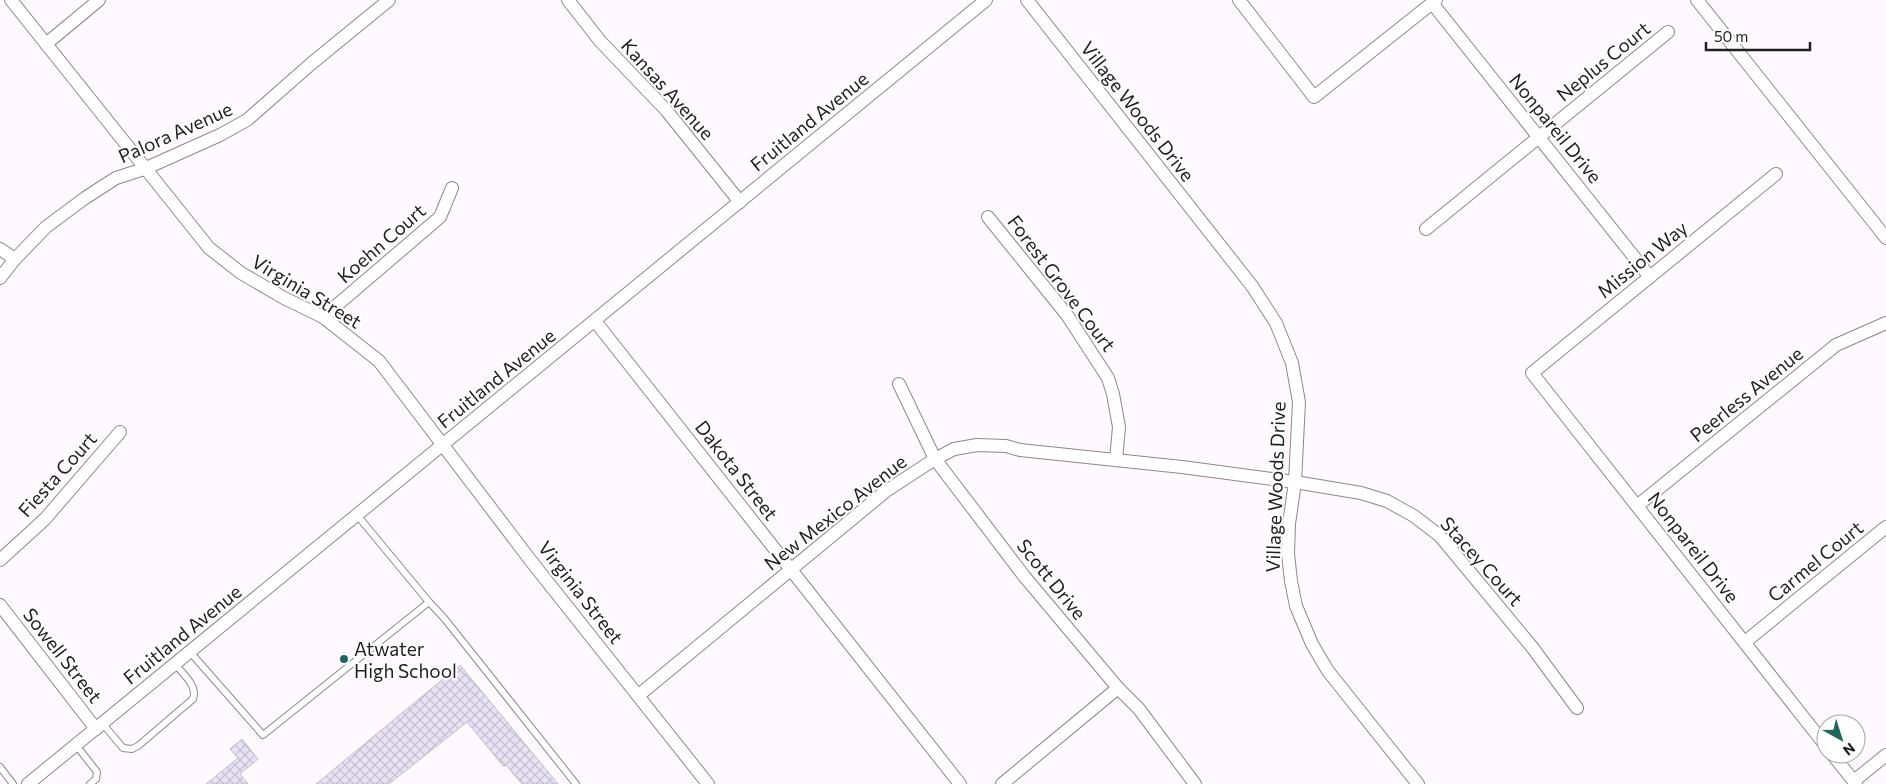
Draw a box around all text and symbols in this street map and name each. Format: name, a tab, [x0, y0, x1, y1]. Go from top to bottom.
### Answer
street label: Neplus Court	[1552, 16, 1655, 106]
scale bar	[1706, 20, 1810, 52]
text: 50 m	[1714, 27, 1748, 45]
street label: Kansas Avenue	[617, 34, 719, 144]
street label: Village Woods Drive	[1076, 36, 1200, 186]
street label: Fruitland Avenue	[745, 66, 873, 176]
street label: Nonpareil Drive	[1505, 69, 1607, 187]
street label: Palora Avenue	[114, 97, 236, 167]
street label: Koehn Court	[332, 198, 430, 288]
street label: Forest Grove Court	[1003, 210, 1121, 356]
street label: Mission Way	[1592, 216, 1692, 302]
street label: Virginia Street	[248, 249, 366, 333]
street label: Fruitland Avenue	[432, 323, 560, 433]
street label: Peerless Avenue	[1685, 342, 1807, 446]
street label: Village Woods Drive	[1261, 401, 1289, 573]
street label: Dakota Street	[691, 416, 783, 525]
street label: Fiesta Court	[13, 427, 101, 521]
street label: New Mexico Avenue	[759, 449, 911, 575]
street label: Nonpareil Drive	[1644, 487, 1744, 607]
street label: Stacey Court	[1436, 512, 1528, 610]
street label: Carmel Court	[1763, 515, 1867, 606]
street label: Scott Drive	[1013, 534, 1091, 624]
street label: Virginia Street	[534, 536, 628, 648]
street label: Fruitland Avenue	[118, 579, 246, 689]
street label: Sowell Street	[19, 603, 107, 707]
place label: Atwater High School	[354, 637, 457, 682]
marker: Atwater High School	[338, 653, 350, 665]
north arrow	[1816, 714, 1866, 764]
text: N	[1840, 740, 1859, 759]

